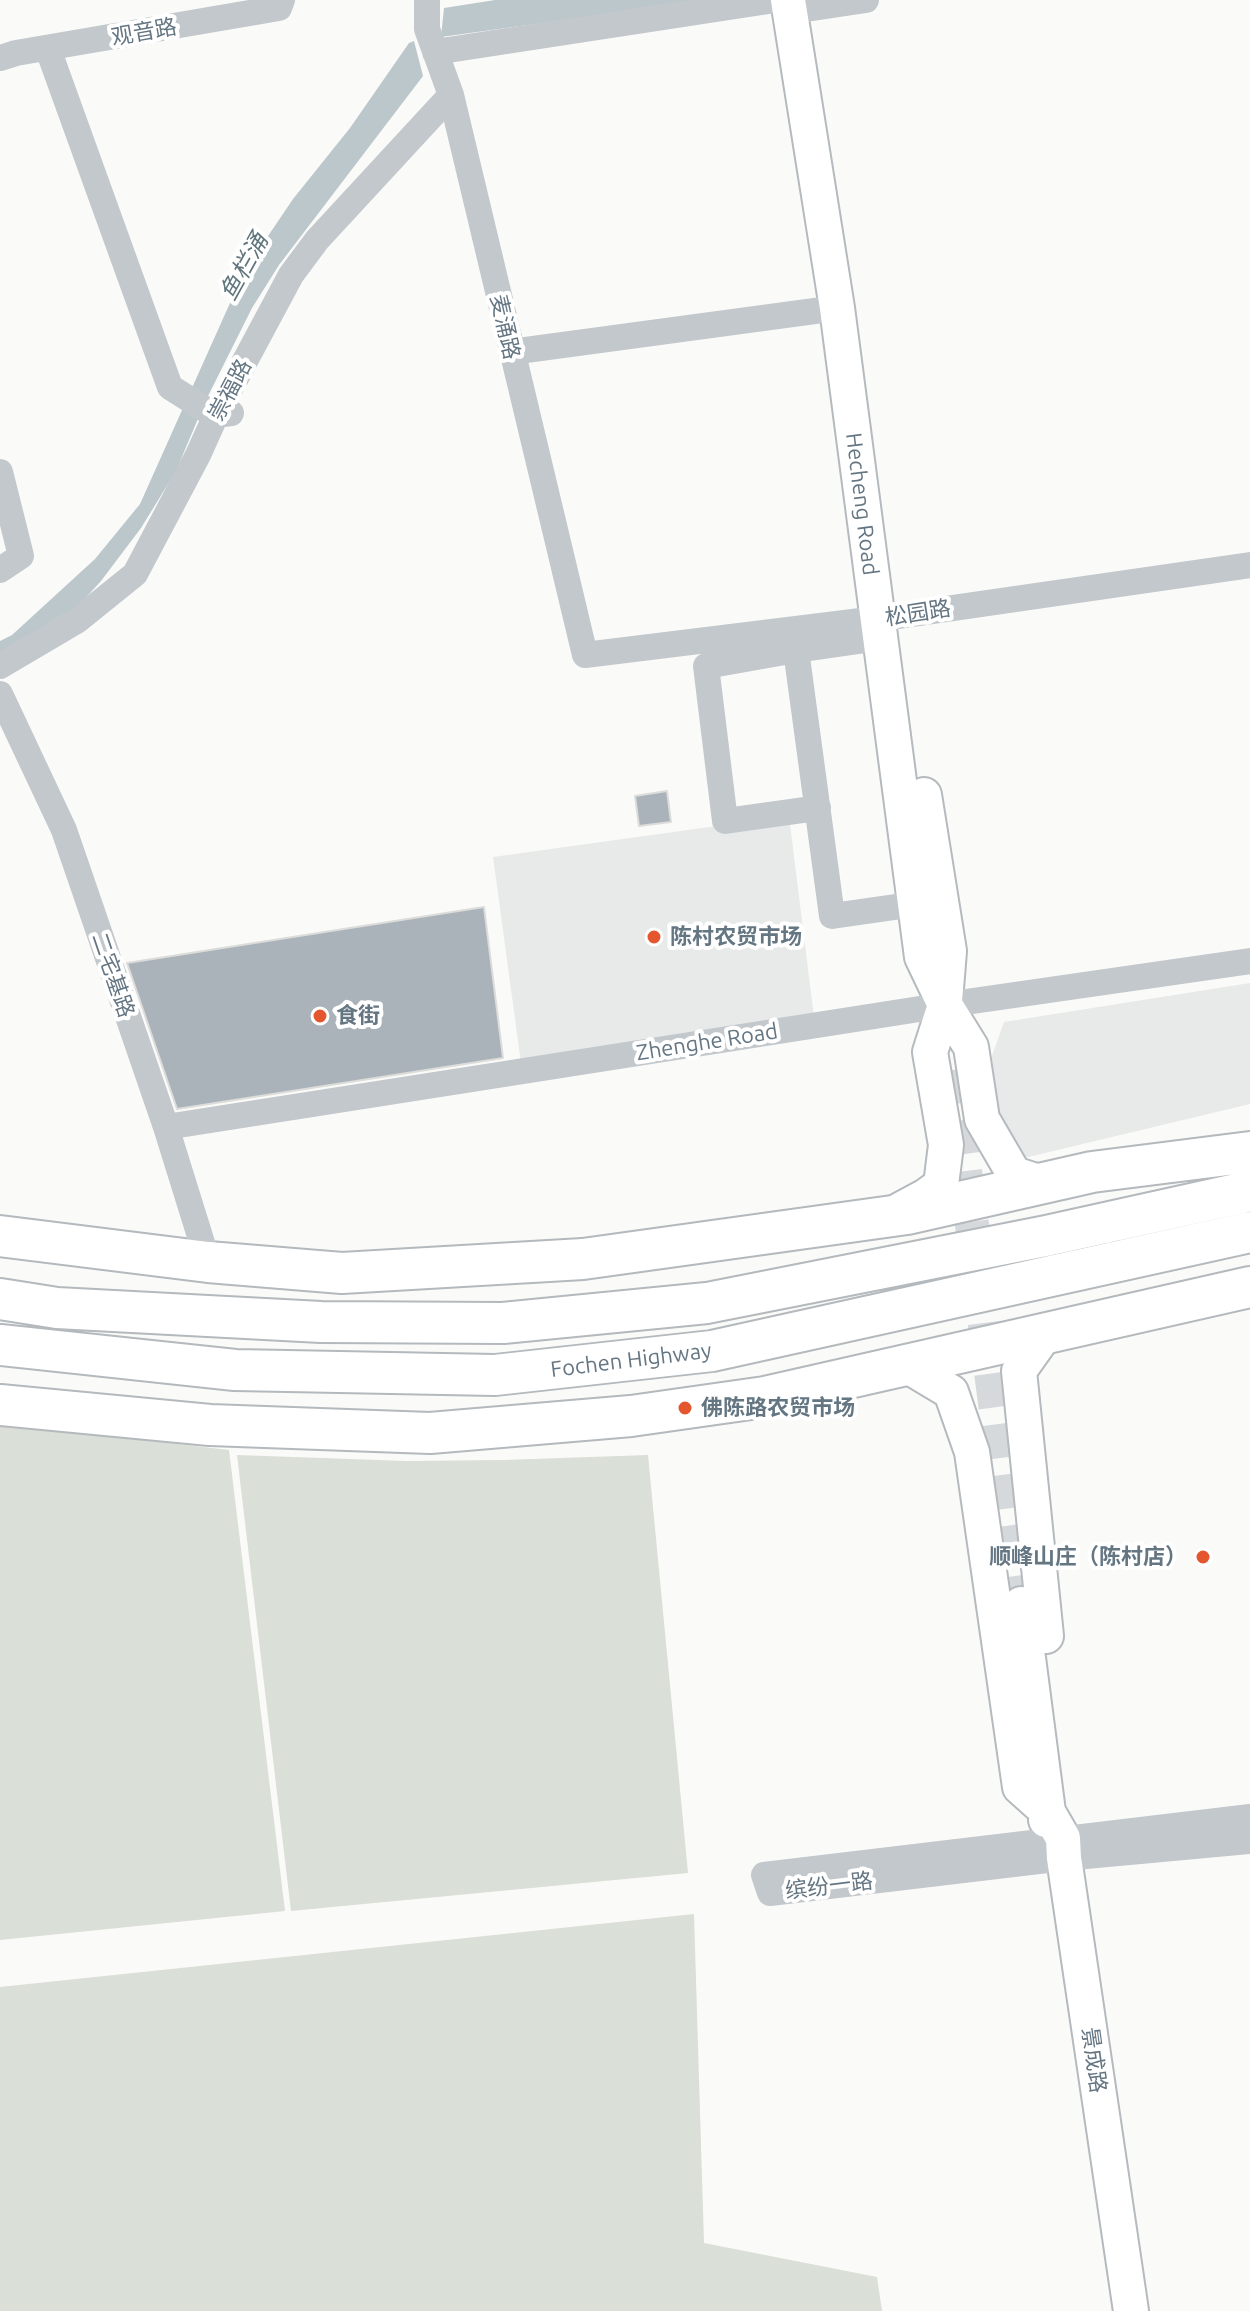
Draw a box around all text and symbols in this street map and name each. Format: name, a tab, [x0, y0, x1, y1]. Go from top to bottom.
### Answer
street label: 观音路	[109, 13, 179, 51]
water label: 鱼栏涌	[214, 229, 274, 305]
street label: 麦涌路	[485, 292, 525, 362]
street label: 崇福路	[203, 355, 257, 425]
street label: Hecheng Road	[840, 431, 884, 577]
street label: 松园路	[883, 595, 953, 631]
place label: 陈村农贸市场	[670, 924, 802, 950]
marker: 陈村农贸市场	[645, 928, 663, 946]
street label: 二宅基路	[86, 929, 140, 1021]
place label: 食街	[336, 1003, 380, 1029]
marker: 食街	[311, 1007, 329, 1025]
street label: Zhenghe Road	[634, 1018, 780, 1066]
street label: Fochen Highway	[549, 1337, 713, 1383]
place label: 佛陈路农贸市场	[701, 1395, 855, 1421]
marker: 佛陈路农贸市场	[676, 1399, 694, 1417]
place label: 顺峰山庄（陈村店）	[989, 1544, 1187, 1570]
marker: 顺峰山庄（陈村店）	[1194, 1548, 1212, 1566]
street label: 缤纷一路	[784, 1868, 874, 1904]
street label: 景成路	[1076, 2025, 1112, 2095]

